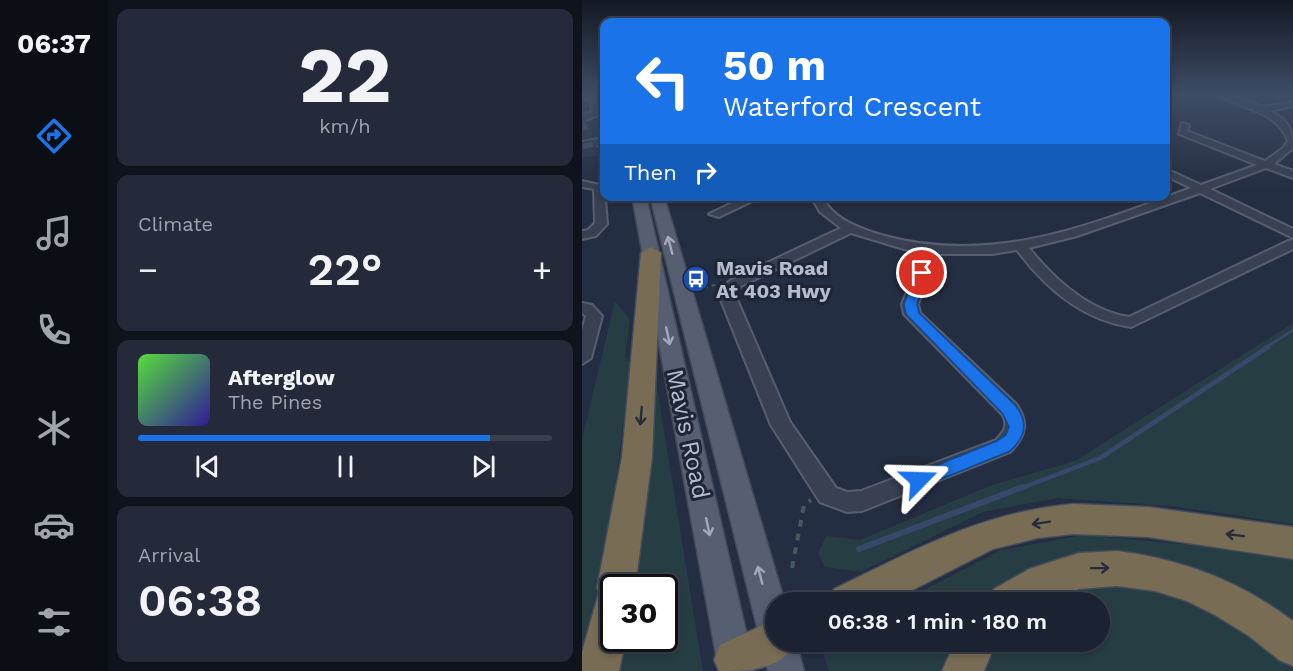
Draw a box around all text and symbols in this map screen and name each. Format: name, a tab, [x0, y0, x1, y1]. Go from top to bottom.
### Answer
text: 06:37	[17, 28, 91, 60]
text: 22	[299, 29, 391, 121]
text: 50 m	[723, 41, 826, 90]
icon: left	[624, 42, 702, 120]
text: Waterford Crescent	[723, 91, 981, 123]
text: km/h	[319, 114, 371, 138]
icon: directions	[33, 115, 75, 157]
icon: right	[689, 156, 722, 189]
text: Then	[624, 160, 677, 185]
icon: music	[33, 212, 75, 254]
text: Climate	[138, 212, 213, 236]
one-way arrow	[664, 236, 676, 255]
text: 22°	[308, 243, 382, 296]
pin	[896, 247, 947, 298]
text: −	[138, 250, 158, 289]
text: +	[532, 250, 552, 289]
place label: Mavis Road At 403 Hwy	[716, 256, 832, 303]
icon: arrive	[905, 256, 938, 289]
bus stop icon: Mavis Road At 403 Hwy	[681, 264, 711, 294]
icon: phone	[33, 309, 75, 351]
one-way arrow	[663, 326, 674, 345]
text: Afterglow	[228, 365, 335, 390]
street label: Mavis Road	[661, 367, 715, 501]
text: The Pines	[228, 390, 322, 414]
one-way arrow	[635, 405, 646, 425]
icon: climate	[33, 407, 75, 449]
position arrow	[887, 448, 951, 512]
icon: previous	[191, 450, 224, 483]
icon: pause	[329, 450, 362, 483]
icon: next	[467, 450, 500, 483]
icon: car	[33, 504, 75, 546]
one-way arrow	[703, 517, 714, 536]
one-way arrow	[1032, 517, 1051, 528]
one-way arrow	[1226, 530, 1245, 541]
text: Arrival	[138, 543, 200, 567]
one-way arrow	[1090, 562, 1110, 574]
one-way arrow	[754, 566, 765, 585]
text: 06:38	[138, 574, 262, 627]
speed limit sign: 30	[600, 574, 678, 652]
icon: filters	[33, 601, 75, 643]
text: 06:38 · 1 min · 180 m	[828, 609, 1047, 634]

